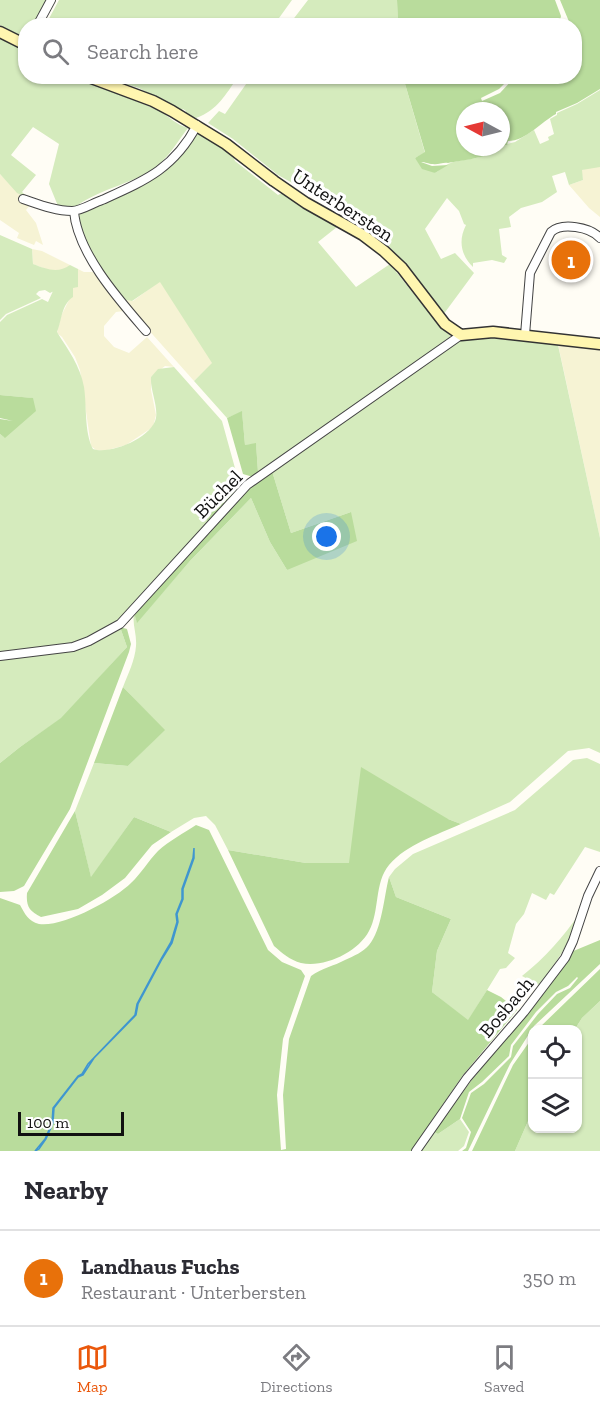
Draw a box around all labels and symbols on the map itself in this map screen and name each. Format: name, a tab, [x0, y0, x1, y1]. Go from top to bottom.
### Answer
north arrow	[456, 102, 510, 156]
street label: Unterbersten	[288, 163, 399, 247]
pin: 1	[552, 238, 590, 282]
street label: Büchel	[189, 465, 247, 523]
your location	[312, 522, 341, 551]
street label: Bosbach	[474, 971, 539, 1042]
scale bar	[18, 1109, 124, 1136]

